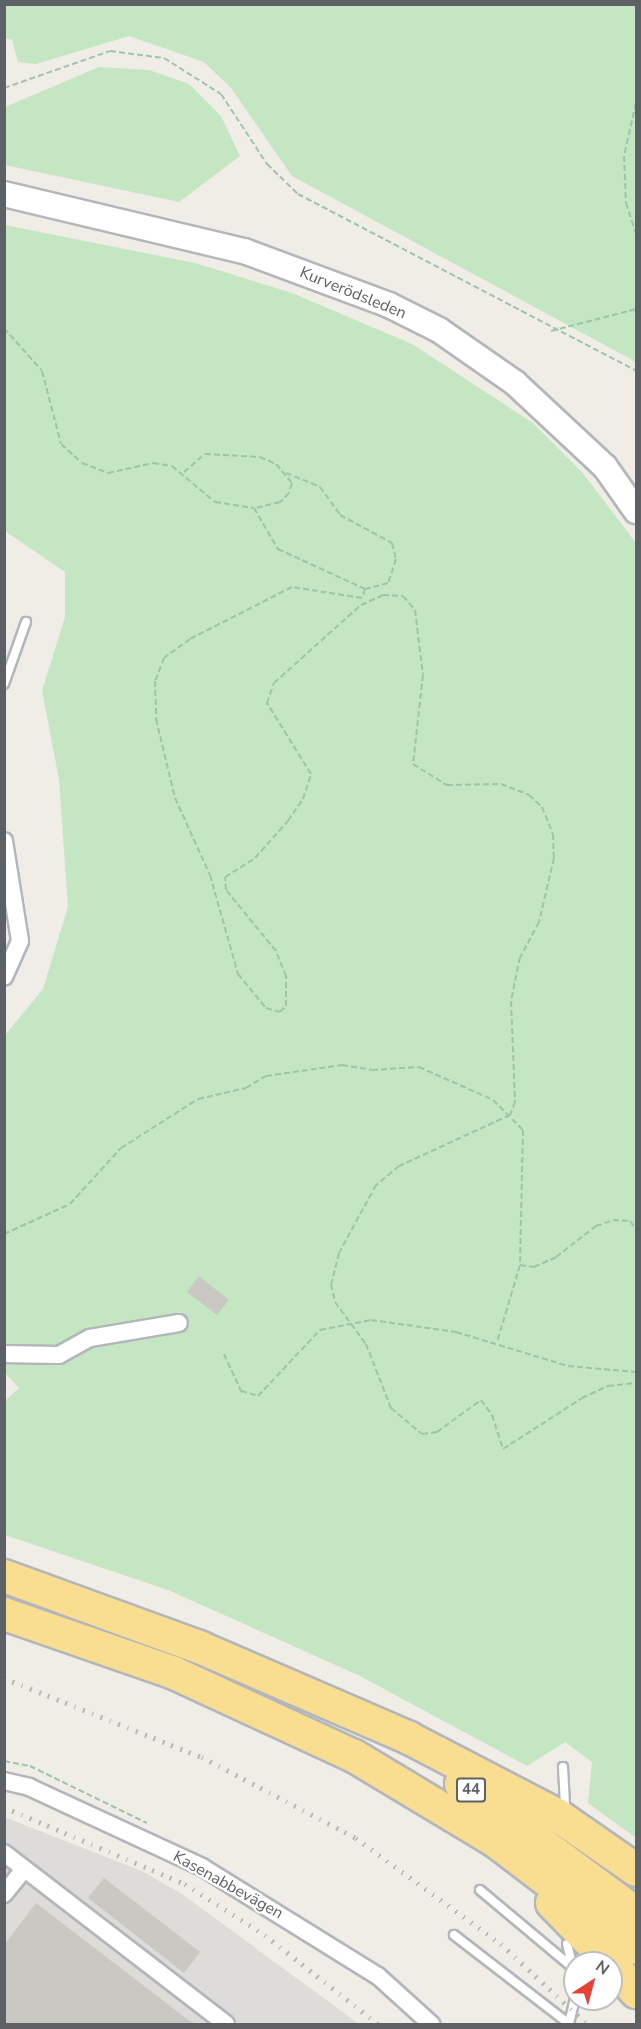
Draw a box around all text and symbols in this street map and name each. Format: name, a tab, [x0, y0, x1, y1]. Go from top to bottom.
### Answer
street label: Kurverödsleden	[297, 263, 409, 323]
road number: 44	[456, 1778, 486, 1802]
street label: Kasenabbevägen	[170, 1847, 286, 1923]
north arrow	[563, 1951, 623, 2011]
text: N	[591, 1956, 614, 1980]

